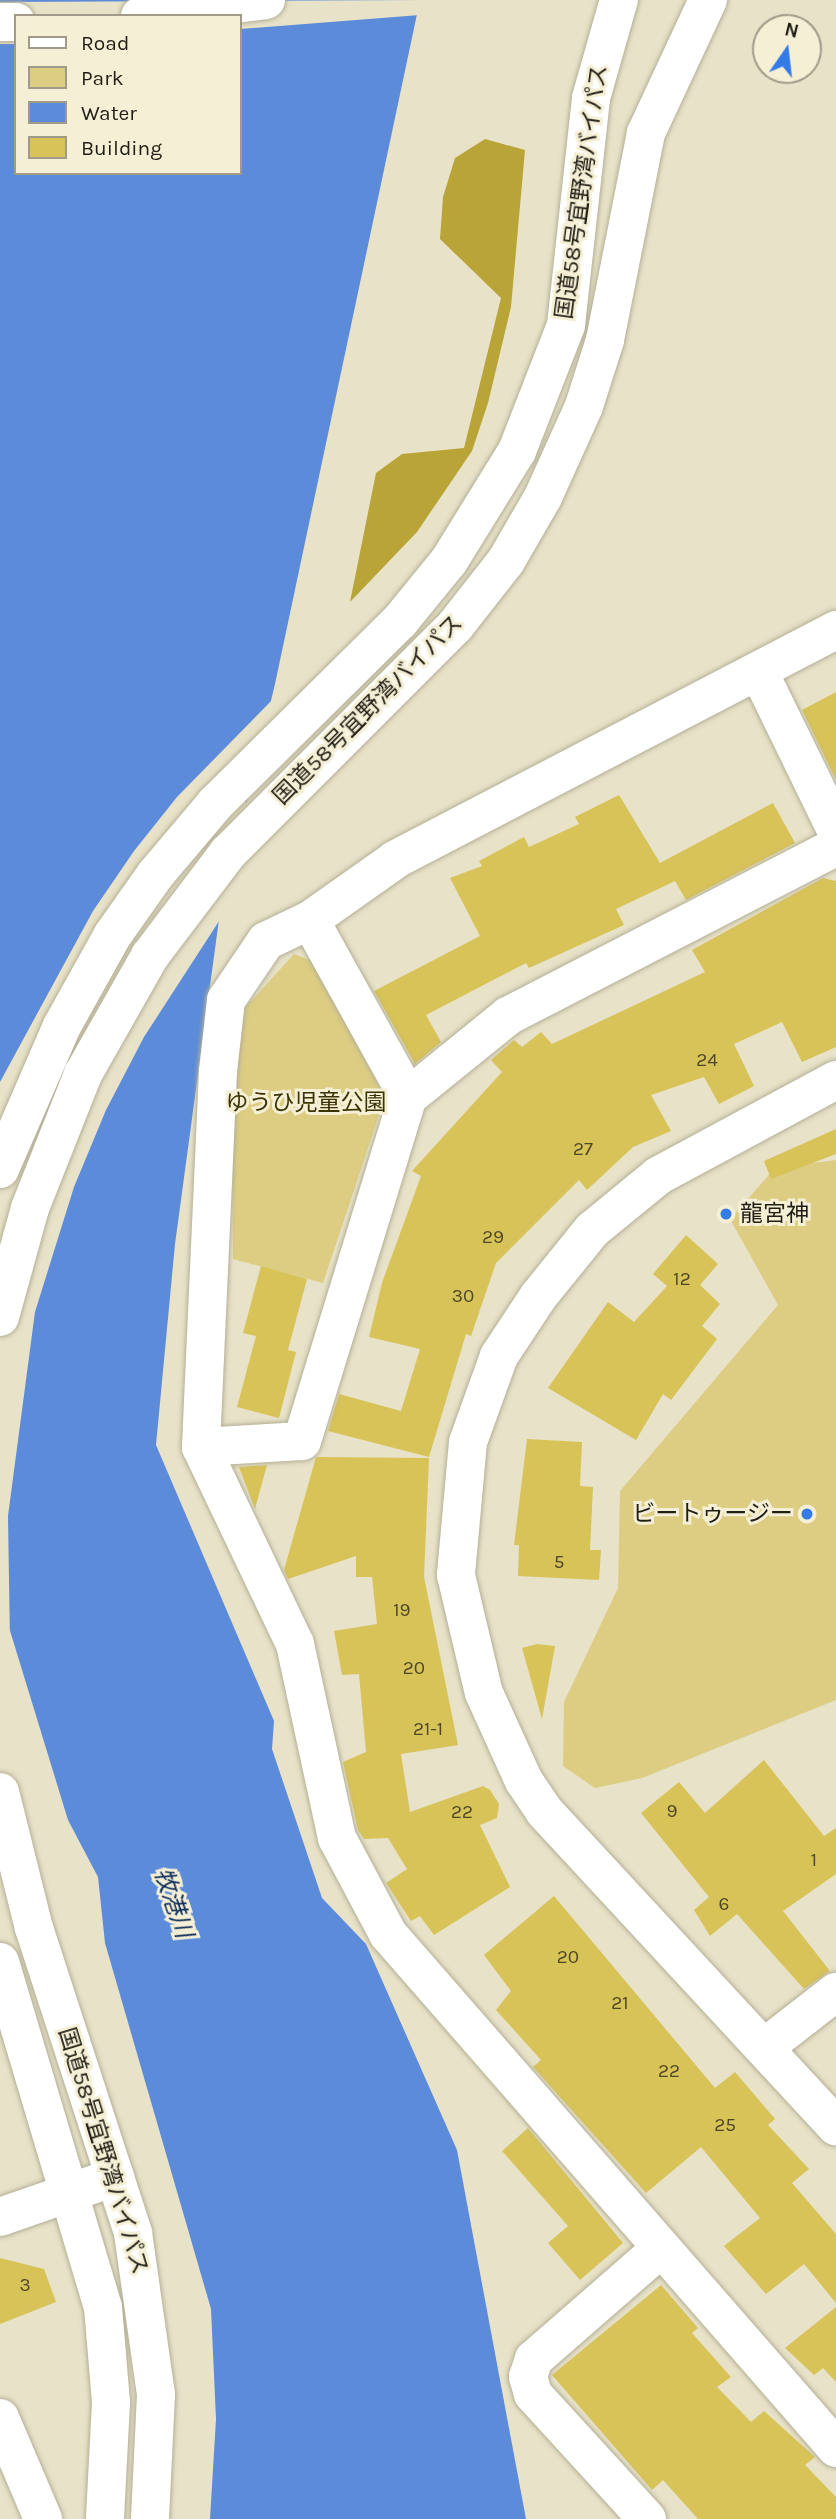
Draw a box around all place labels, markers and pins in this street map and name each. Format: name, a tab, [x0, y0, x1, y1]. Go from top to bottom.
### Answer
place label: 龍宮神	[740, 1200, 809, 1228]
marker: 龍宮神	[718, 1206, 734, 1222]
place label: ビートゥージー	[632, 1500, 793, 1528]
marker: ビートゥージー	[799, 1506, 815, 1522]

